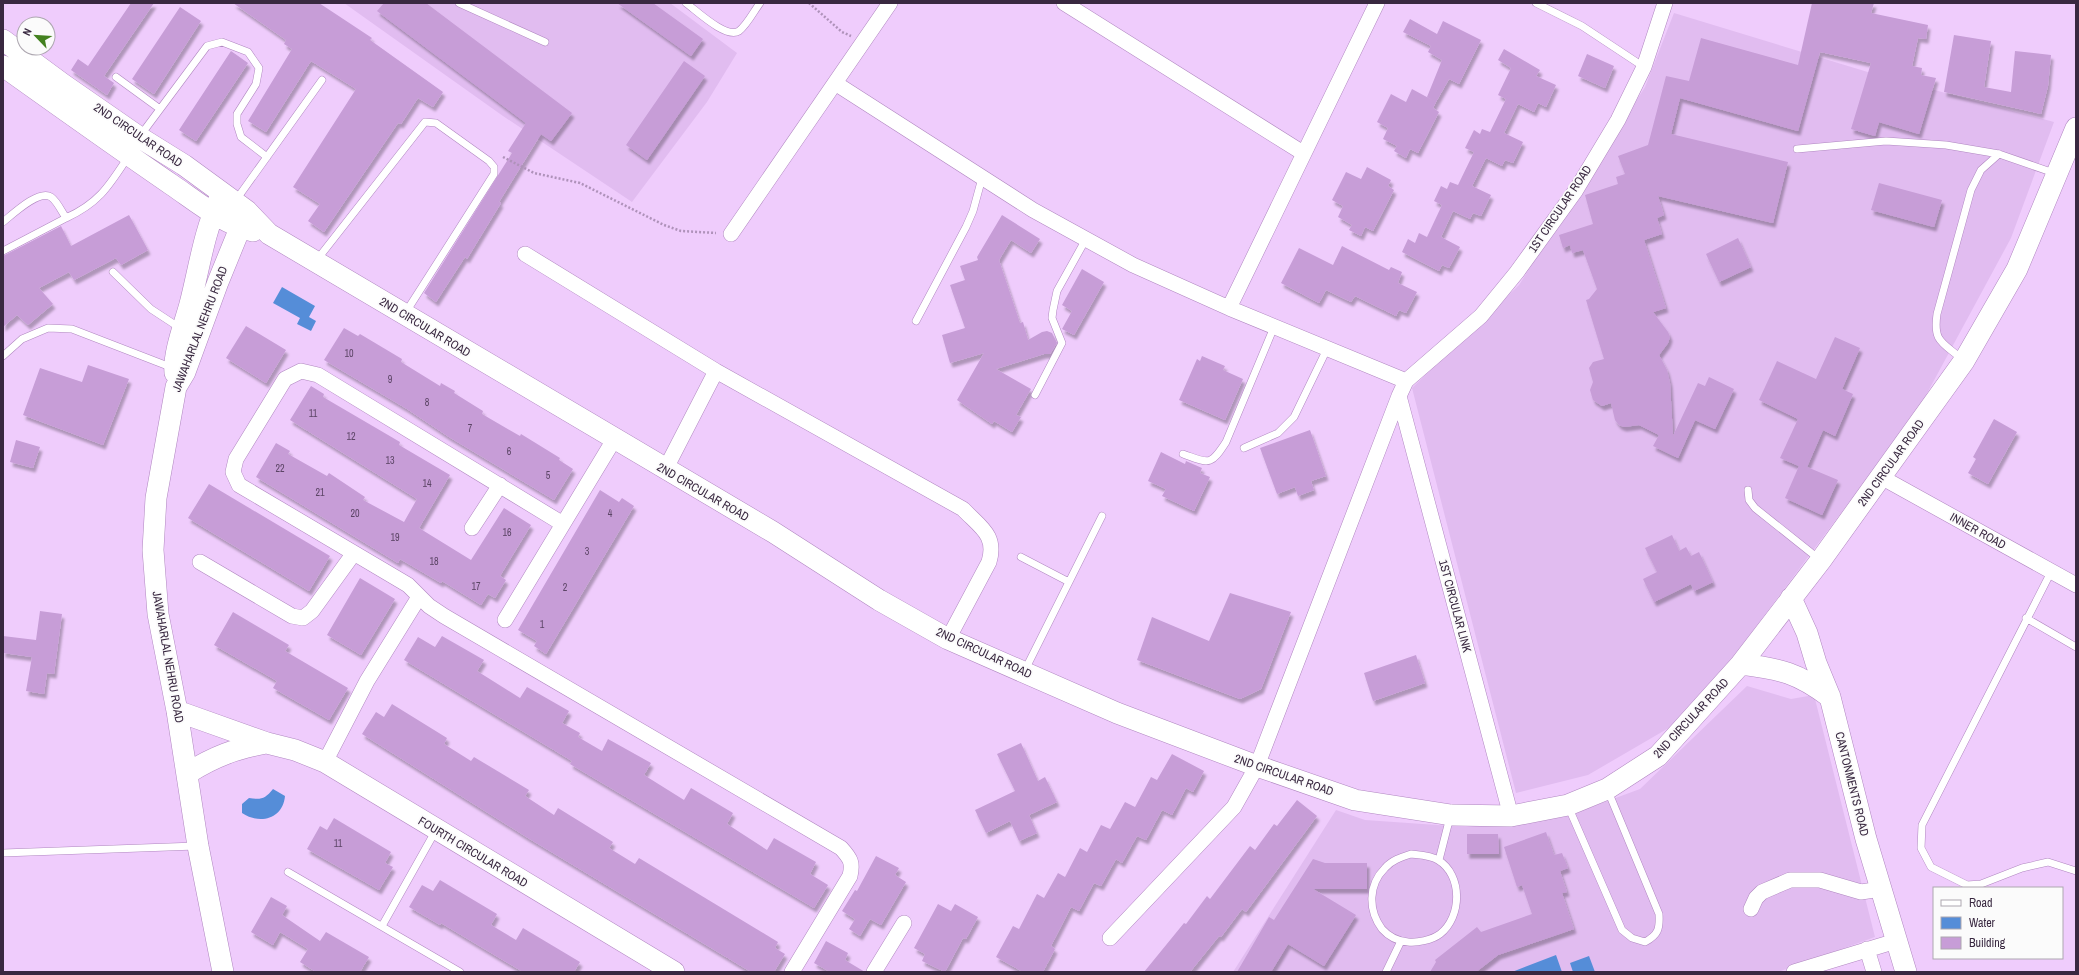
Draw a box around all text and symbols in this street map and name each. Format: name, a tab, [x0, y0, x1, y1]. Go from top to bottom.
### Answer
north arrow	[16, 16, 56, 56]
text: N	[19, 26, 35, 38]
street label: 2ND CIRCULAR ROAD	[90, 99, 186, 171]
street label: 1ST CIRCULAR ROAD	[1525, 162, 1595, 256]
street label: JAWAHARLAL NEHRU ROAD	[169, 264, 231, 394]
street label: 2ND CIRCULAR ROAD	[376, 293, 474, 361]
house number: 10	[344, 347, 354, 360]
house number: 9	[388, 373, 393, 386]
house number: 8	[425, 396, 430, 409]
house number: 11	[309, 407, 318, 420]
street label: 2ND CIRCULAR ROAD	[1854, 416, 1928, 510]
house number: 7	[468, 422, 473, 435]
house number: 12	[346, 430, 356, 443]
house number: 6	[507, 445, 512, 458]
house number: 13	[385, 454, 395, 467]
street label: 2ND CIRCULAR ROAD	[654, 459, 752, 525]
house number: 22	[275, 462, 285, 475]
house number: 5	[546, 469, 551, 482]
house number: 14	[422, 477, 432, 490]
house number: 21	[315, 486, 325, 499]
house number: 20	[350, 507, 360, 520]
house number: 4	[608, 507, 613, 520]
street label: INNER ROAD	[1947, 509, 2009, 553]
house number: 16	[502, 526, 512, 539]
house number: 19	[390, 531, 400, 544]
house number: 3	[585, 545, 590, 558]
house number: 18	[429, 555, 439, 568]
street label: 1ST CIRCULAR LINK	[1435, 558, 1475, 655]
house number: 17	[471, 580, 481, 593]
house number: 2	[563, 581, 568, 594]
street label: JAWAHARLAL NEHRU ROAD	[149, 590, 187, 724]
house number: 1	[540, 618, 545, 631]
street label: 2ND CIRCULAR ROAD	[934, 624, 1034, 682]
street label: 2ND CIRCULAR ROAD	[1650, 675, 1732, 761]
street label: CANTONMENTS ROAD	[1831, 730, 1873, 838]
street label: 2ND CIRCULAR ROAD	[1232, 751, 1336, 799]
street label: FOURTH CIRCULAR ROAD	[415, 813, 531, 891]
house number: 11	[334, 837, 343, 850]
legend	[1933, 887, 2063, 959]
text: Road	[1969, 895, 1993, 911]
text: Water	[1969, 915, 1996, 931]
text: Building	[1969, 935, 2006, 951]

